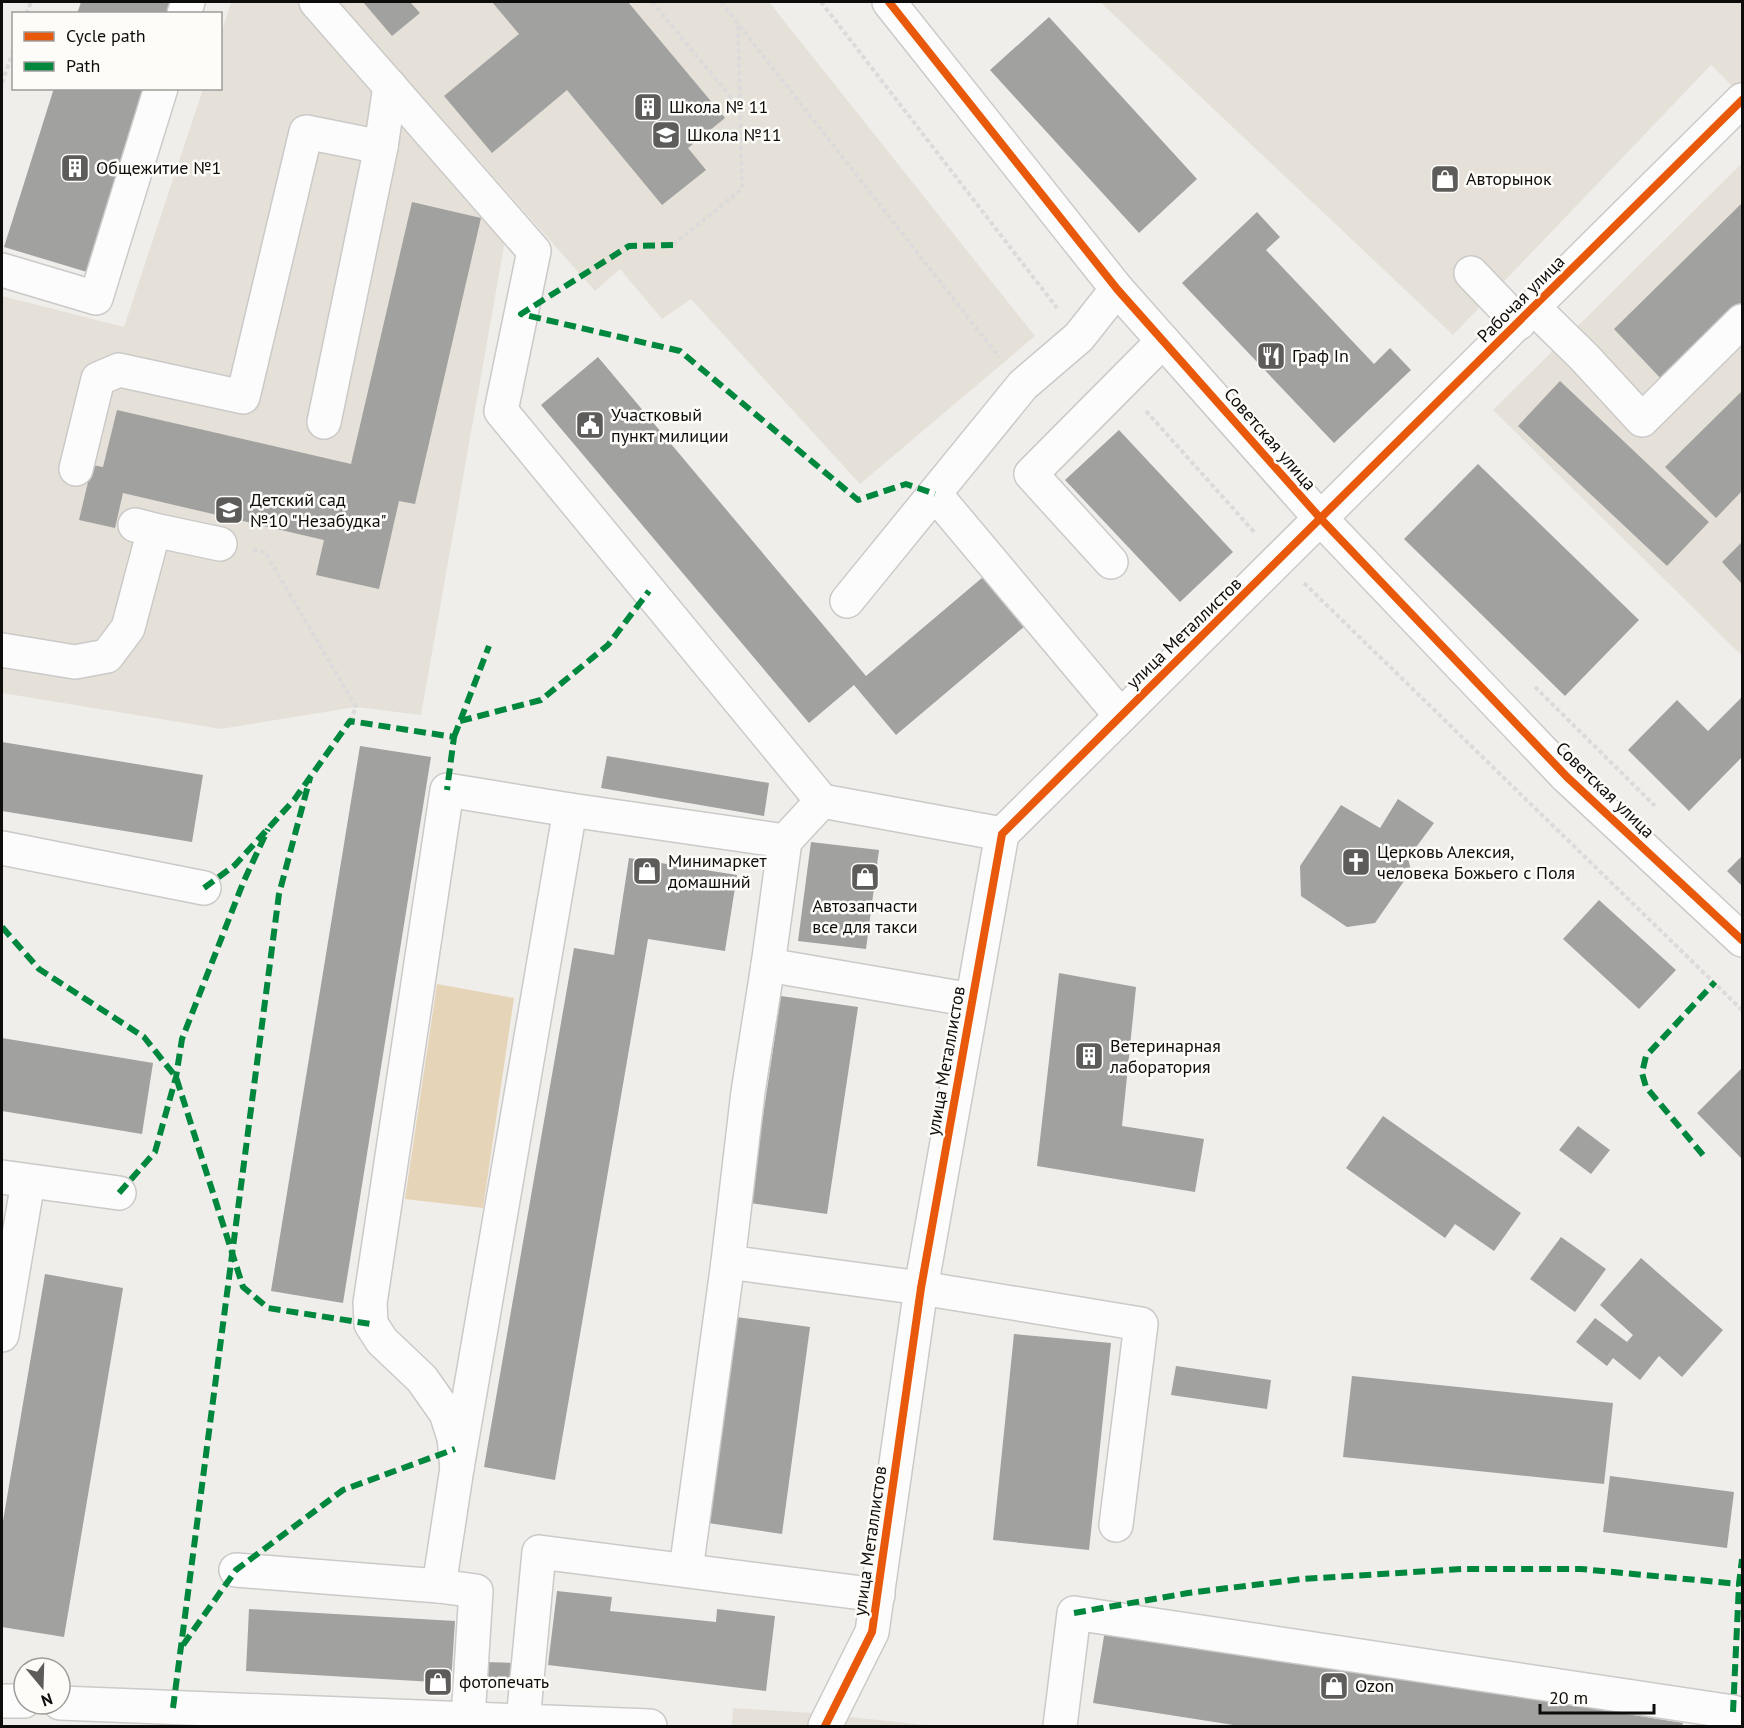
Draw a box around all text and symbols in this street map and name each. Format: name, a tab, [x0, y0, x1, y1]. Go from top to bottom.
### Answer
legend	[12, 12, 222, 90]
text: Cycle path	[66, 24, 146, 47]
text: Path	[66, 54, 100, 77]
building icon: Школа № 11	[632, 91, 664, 123]
place label: Школа № 11	[669, 95, 768, 118]
school or university icon: Школа №11	[650, 119, 682, 151]
place label: Школа №11	[687, 123, 782, 146]
building icon: Общежитие №1	[59, 152, 91, 184]
place label: Общежитие №1	[96, 156, 221, 179]
shop icon: Авторынок	[1429, 163, 1461, 195]
place label: Авторынок	[1466, 167, 1552, 190]
street label: Рабочая улица	[1472, 250, 1569, 347]
restaurant icon: Граф In	[1255, 340, 1287, 372]
place label: Граф In	[1292, 344, 1349, 367]
street label: Советская улица	[1219, 382, 1321, 495]
place label: Участковый пункт милиции	[611, 403, 729, 447]
public building icon: Участковый пункт милиции	[574, 409, 606, 441]
place label: Детский сад №10 "Незабудка"	[250, 488, 387, 532]
school or university icon: Детский сад №10 "Незабудка"	[213, 494, 245, 526]
street label: улица Металлистов	[1121, 572, 1246, 693]
street label: Советская улица	[1551, 737, 1660, 843]
place label: Церковь Алексия, человека Божьего с Поля	[1377, 840, 1575, 884]
church icon: Церковь Алексия, человека Божьего с Поля	[1340, 846, 1372, 878]
place label: Минимаркет домашний	[668, 849, 767, 893]
shop icon: Минимаркет домашний	[631, 855, 663, 887]
shop icon: Автозапчасти все для такси	[849, 861, 881, 893]
place label: Автозапчасти все для такси	[812, 894, 918, 938]
street label: улица Металлистов	[921, 984, 970, 1137]
place label: Ветеринарная лаборатория	[1109, 1034, 1221, 1078]
building icon: Ветеринарная лаборатория	[1073, 1040, 1105, 1072]
street label: улица Металлистов	[848, 1464, 891, 1617]
north arrow	[12, 1656, 72, 1716]
shop icon: фотопечать	[422, 1666, 454, 1698]
place label: фотопечать	[459, 1670, 549, 1693]
shop icon: Ozon	[1318, 1670, 1350, 1702]
place label: Ozon	[1355, 1674, 1394, 1697]
scale bar	[1540, 1677, 1654, 1715]
text: 20 m	[1549, 1686, 1588, 1709]
text: N	[39, 1689, 55, 1711]

